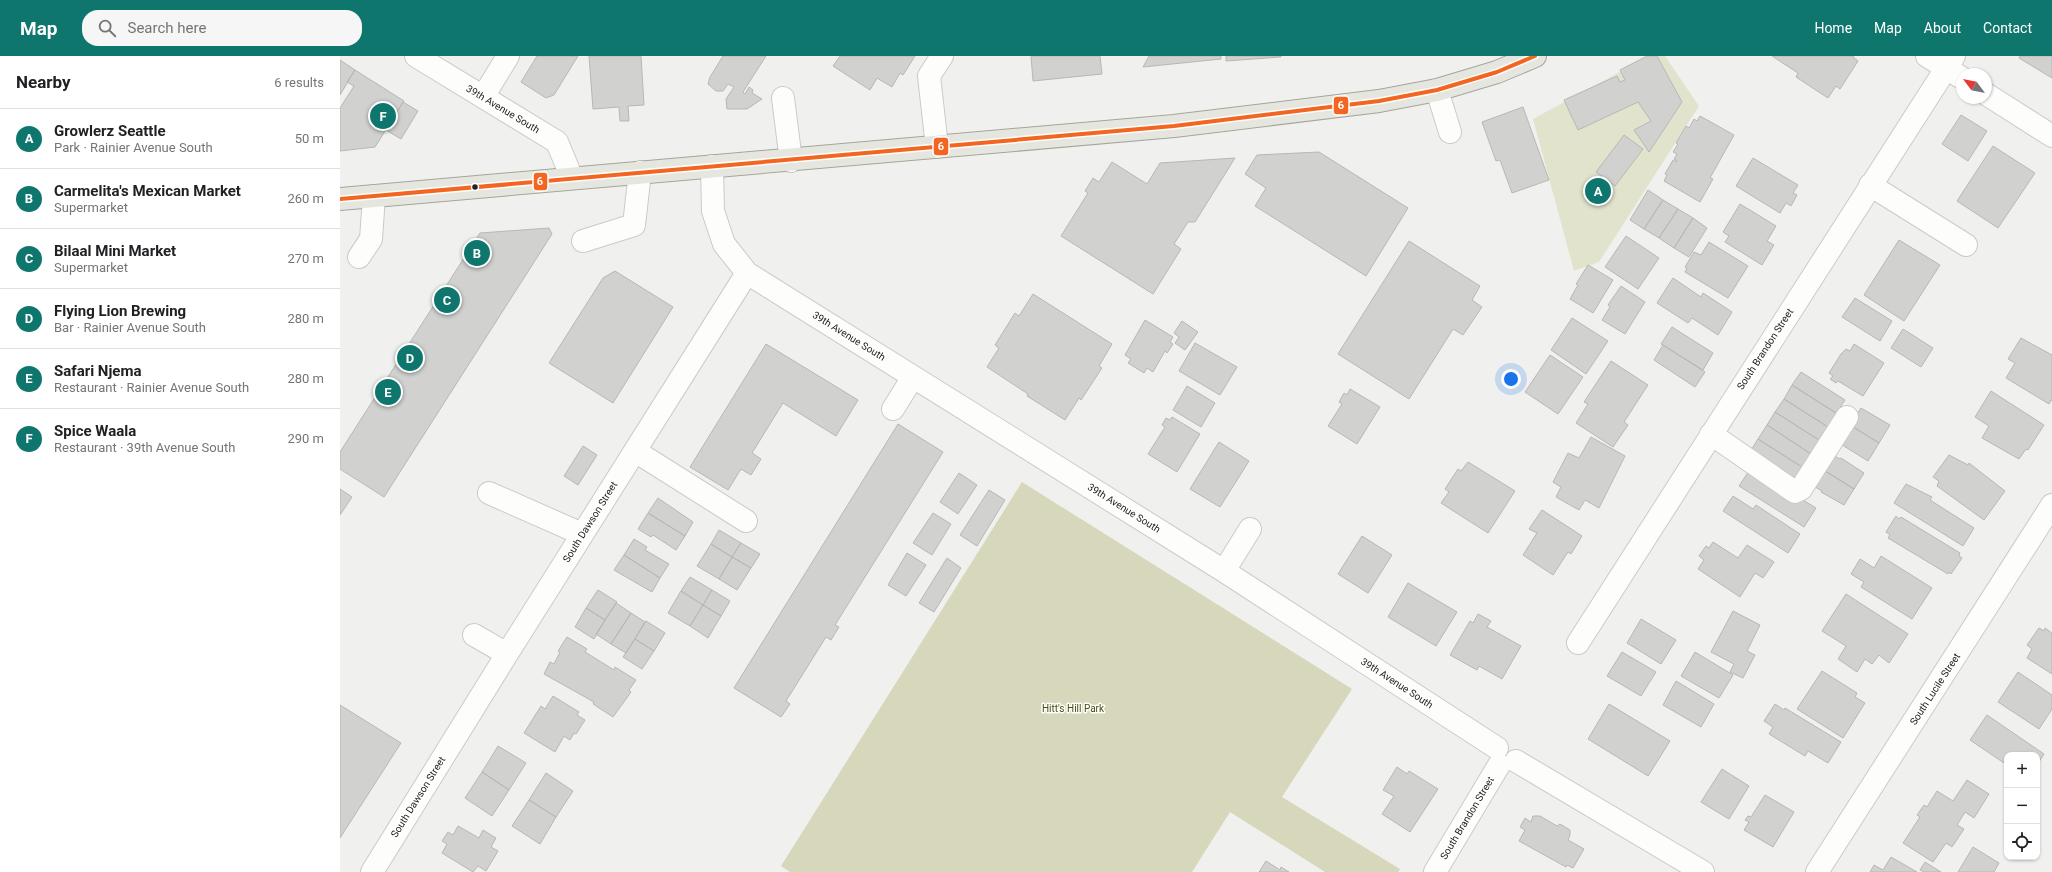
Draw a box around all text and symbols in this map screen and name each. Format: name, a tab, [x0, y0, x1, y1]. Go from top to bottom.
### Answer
search box	[82, 10, 362, 46]
text: Map	[20, 17, 58, 40]
icon: search	[96, 17, 118, 39]
text: Search here	[128, 19, 206, 37]
text: Home	[1814, 20, 1852, 36]
text: Map	[1874, 20, 1902, 36]
text: About	[1924, 20, 1961, 36]
text: Contact	[1983, 20, 2032, 36]
north arrow	[1956, 68, 1992, 104]
text: Nearby	[16, 72, 71, 92]
text: 6 results	[274, 75, 324, 90]
street label: 39th Avenue South	[464, 83, 542, 135]
line badge: 6	[1333, 96, 1349, 115]
text: 6	[1338, 99, 1344, 112]
pin: F	[370, 101, 396, 131]
text: Growlerz Seattle	[54, 122, 165, 140]
text: A	[25, 131, 33, 146]
text: 50 m	[295, 131, 324, 146]
line badge: 6	[933, 137, 949, 156]
text: Park · Rainier Avenue South	[54, 140, 213, 155]
text: 6	[938, 140, 944, 153]
line badge: 6	[533, 172, 548, 191]
text: 6	[537, 175, 543, 188]
pin: A	[1585, 176, 1611, 206]
text: Carmelita's Mexican Market	[54, 182, 241, 200]
unlabelled marker	[470, 182, 480, 192]
text: B	[25, 191, 33, 206]
text: 260 m	[287, 191, 324, 206]
text: Supermarket	[54, 200, 128, 215]
pin: B	[464, 238, 490, 268]
text: Bilaal Mini Market	[54, 242, 176, 260]
text: C	[25, 251, 33, 266]
text: 270 m	[287, 251, 324, 266]
text: Supermarket	[54, 260, 128, 275]
pin: C	[434, 285, 460, 315]
text: Flying Lion Brewing	[54, 302, 186, 320]
street label: South Brandon Street	[1735, 306, 1795, 392]
street label: 39th Avenue South	[811, 309, 887, 363]
text: D	[25, 311, 33, 326]
text: 280 m	[287, 311, 324, 326]
text: Bar · Rainier Avenue South	[54, 320, 206, 335]
pin: D	[397, 343, 423, 373]
text: Safari Njema	[54, 362, 141, 380]
your location	[1501, 369, 1521, 389]
text: E	[25, 371, 33, 386]
text: 280 m	[287, 371, 324, 386]
pin: E	[375, 377, 401, 407]
text: Restaurant · Rainier Avenue South	[54, 380, 249, 395]
text: Spice Waala	[54, 422, 136, 440]
text: F	[25, 431, 33, 446]
text: 290 m	[287, 431, 324, 446]
text: Restaurant · 39th Avenue South	[54, 440, 235, 455]
street label: South Dawson Street	[561, 480, 619, 564]
street label: 39th Avenue South	[1086, 481, 1162, 535]
street label: South Lucile Street	[1908, 651, 1962, 727]
street label: 39th Avenue South	[1359, 656, 1435, 710]
park label: Hitt's Hill Park	[1042, 703, 1105, 714]
map controls	[2004, 752, 2040, 860]
button: +	[2004, 752, 2040, 788]
street label: South Dawson Street	[389, 755, 447, 839]
street label: South Brandon Street	[1438, 775, 1496, 861]
button: −	[2004, 788, 2040, 824]
button: locate	[2004, 824, 2040, 860]

